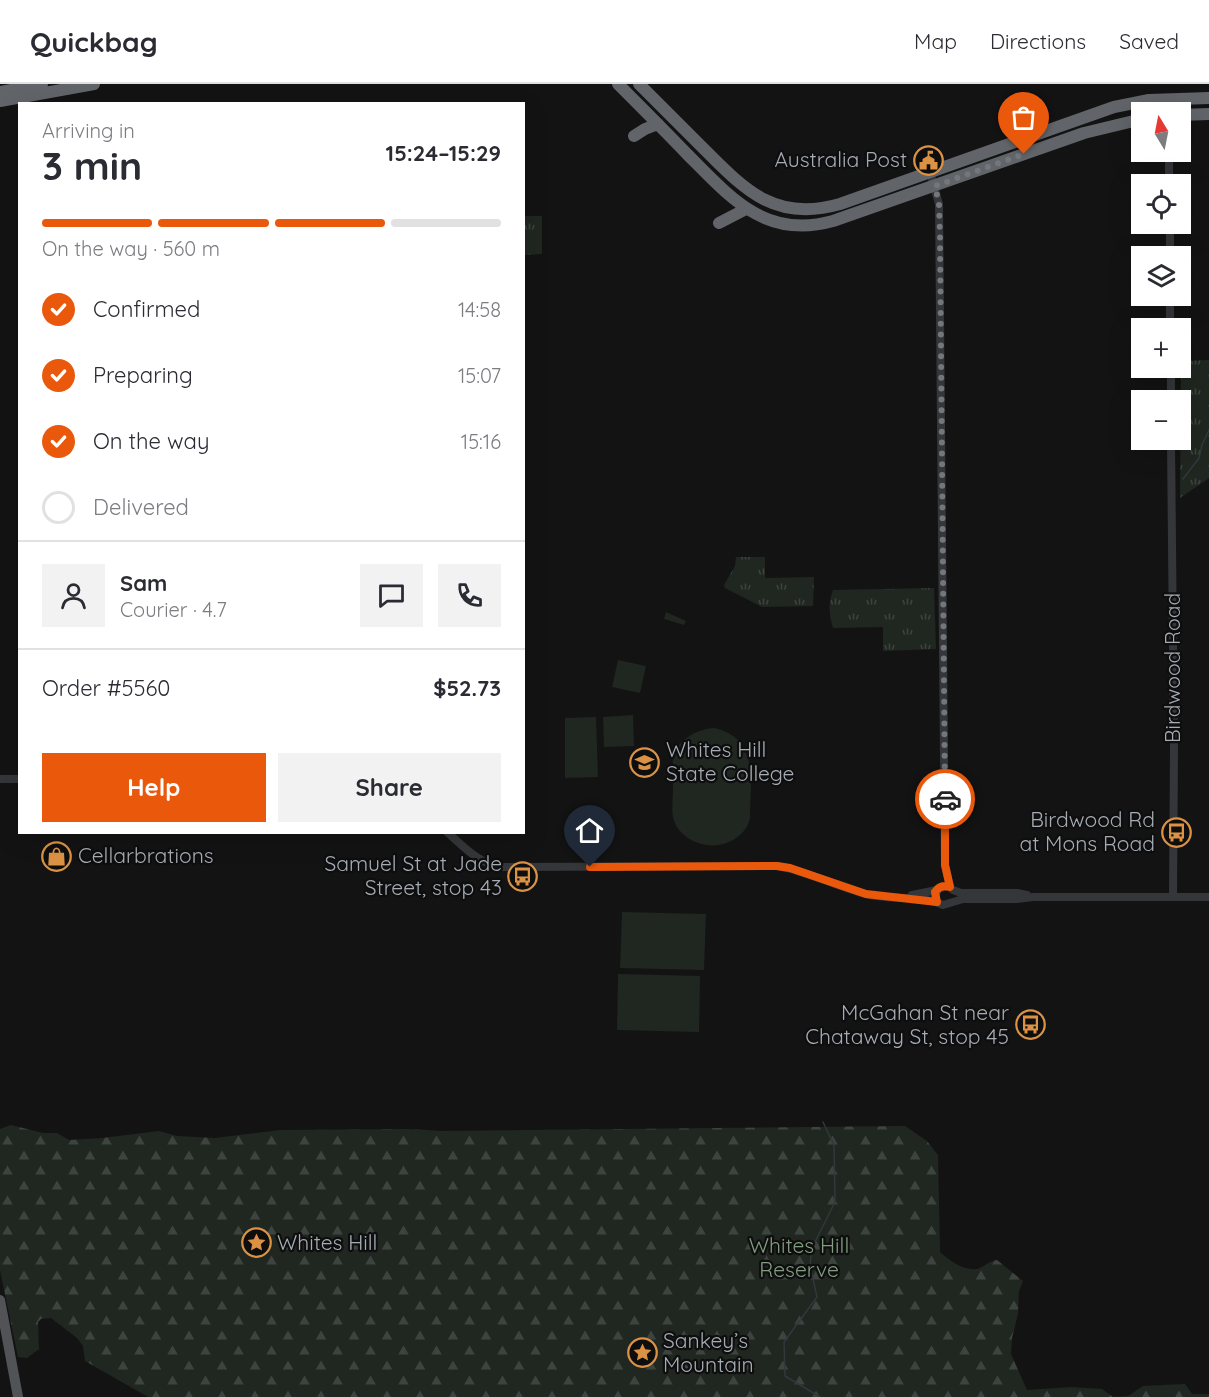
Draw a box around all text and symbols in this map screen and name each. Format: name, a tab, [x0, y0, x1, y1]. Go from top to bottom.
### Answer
text: Quickbag	[30, 24, 158, 59]
text: Map	[914, 28, 957, 54]
text: Directions	[990, 28, 1086, 54]
text: Saved	[1119, 28, 1179, 54]
pin	[998, 92, 1049, 154]
icon: bag	[1007, 101, 1040, 134]
north arrow	[1131, 102, 1191, 162]
map controls	[1131, 102, 1191, 450]
text: Arriving in	[42, 118, 135, 143]
text: 15:24–15:29	[386, 139, 501, 167]
text: 3 min	[42, 141, 142, 190]
public building icon: Australia Post	[912, 144, 944, 176]
place label: Australia Post	[774, 146, 907, 172]
button: locate	[1131, 174, 1191, 234]
text: On the way · 560 m	[42, 236, 220, 261]
button: layers	[1131, 246, 1191, 306]
icon: check	[42, 293, 75, 326]
text: Confirmed	[93, 295, 200, 323]
text: 14:58	[458, 297, 501, 322]
button: +	[1131, 318, 1191, 378]
icon: check	[42, 359, 75, 392]
text: Preparing	[93, 361, 193, 389]
text: 15:07	[458, 363, 501, 388]
button: −	[1131, 390, 1191, 450]
icon: check	[42, 425, 75, 458]
text: On the way	[93, 427, 209, 455]
text: 15:16	[461, 429, 501, 454]
text: Delivered	[93, 493, 189, 521]
button: person	[42, 564, 105, 627]
button: chat	[360, 564, 423, 627]
button: phone	[438, 564, 501, 627]
text: Sam	[120, 569, 167, 597]
street label: Birdwood Road	[1159, 593, 1185, 743]
text: Courier · 4.7	[120, 597, 227, 622]
text: Order #5560	[42, 674, 170, 702]
text: $52.73	[433, 674, 501, 702]
place label: Whites Hill State College	[666, 736, 794, 786]
school or university icon: Whites Hill State College	[629, 746, 661, 778]
button: Help	[42, 753, 266, 822]
button: Share	[278, 753, 501, 822]
courier	[915, 769, 975, 829]
icon: car	[929, 783, 962, 816]
pin	[564, 805, 615, 867]
place label: Birdwood Rd at Mons Road	[1020, 806, 1155, 856]
icon: home	[573, 814, 606, 847]
bus stop icon: Birdwood Rd at Mons Road	[1160, 816, 1192, 848]
shop icon: Cellarbrations	[41, 840, 73, 872]
place label: Cellarbrations	[78, 842, 214, 868]
place label: Samuel St at Jade Street, stop 43	[324, 850, 502, 900]
bus stop icon: Samuel St at Jade Street, stop 43	[507, 860, 539, 892]
place label: McGahan St near Chataway St, stop 45	[805, 999, 1009, 1049]
bus stop icon: McGahan St near Chataway St, stop 45	[1014, 1009, 1046, 1041]
place icon: Whites Hill	[240, 1227, 272, 1259]
place label: Whites Hill	[277, 1229, 377, 1255]
park label: Whites Hill Reserve	[749, 1232, 849, 1282]
place label: Sankey’s Mountain	[663, 1327, 754, 1377]
place icon: Sankey’s Mountain	[626, 1337, 658, 1369]

